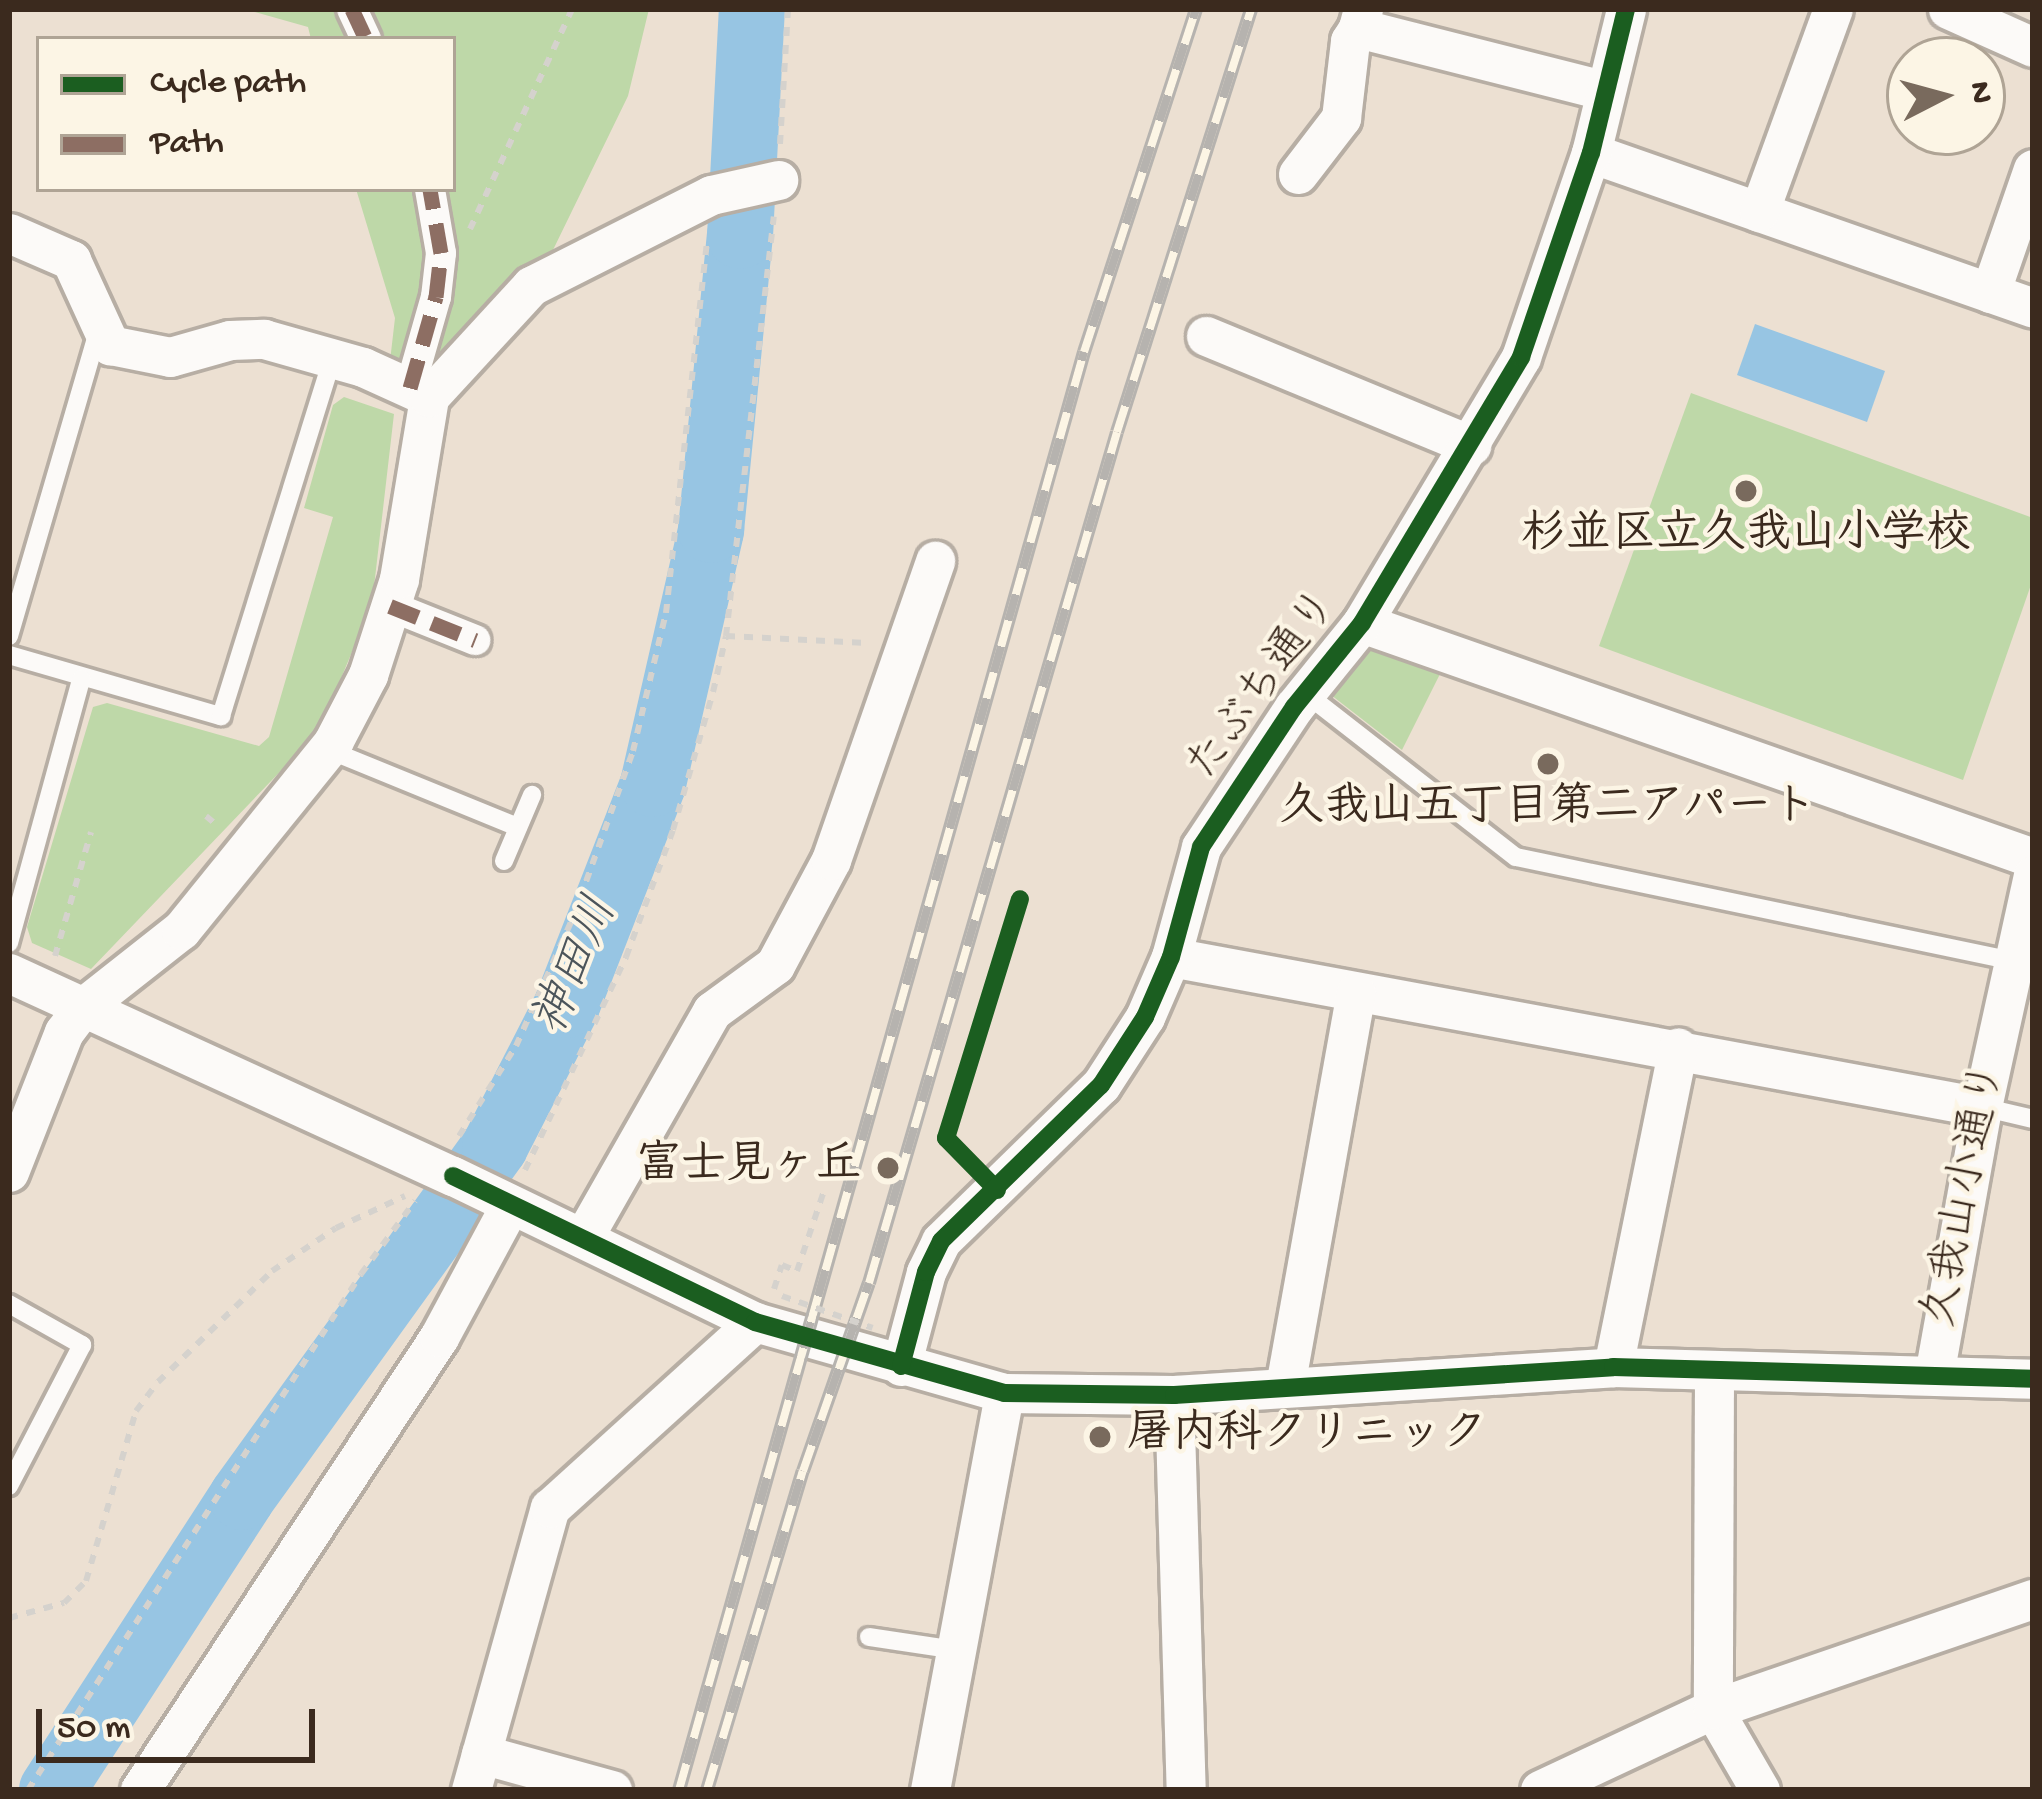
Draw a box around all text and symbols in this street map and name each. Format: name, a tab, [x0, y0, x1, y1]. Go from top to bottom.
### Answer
legend	[36, 36, 456, 192]
north arrow	[1886, 36, 2006, 156]
text: Cycle path	[150, 63, 306, 106]
text: N	[1959, 80, 1999, 105]
text: Path	[150, 123, 224, 166]
marker: 杉並区立久我山小学校	[1733, 478, 1759, 504]
place label: 杉並区立久我山小学校	[1521, 510, 1971, 564]
street label: たぶち通り	[1177, 580, 1353, 794]
marker: 久我山五丁目第二アパート	[1535, 751, 1561, 777]
place label: 久我山五丁目第二アパート	[1278, 783, 1818, 837]
water label: 神田川	[524, 889, 634, 1045]
street label: 久我山小通り	[1915, 1057, 2019, 1333]
place label: 富士見ヶ丘	[636, 1141, 861, 1195]
marker: 富士見ヶ丘	[872, 1152, 904, 1184]
place label: 屠内科クリニック	[1127, 1410, 1487, 1464]
marker: 屠内科クリニック	[1084, 1421, 1116, 1453]
scale bar	[42, 1685, 321, 1759]
text: 50 m	[57, 1708, 130, 1751]

